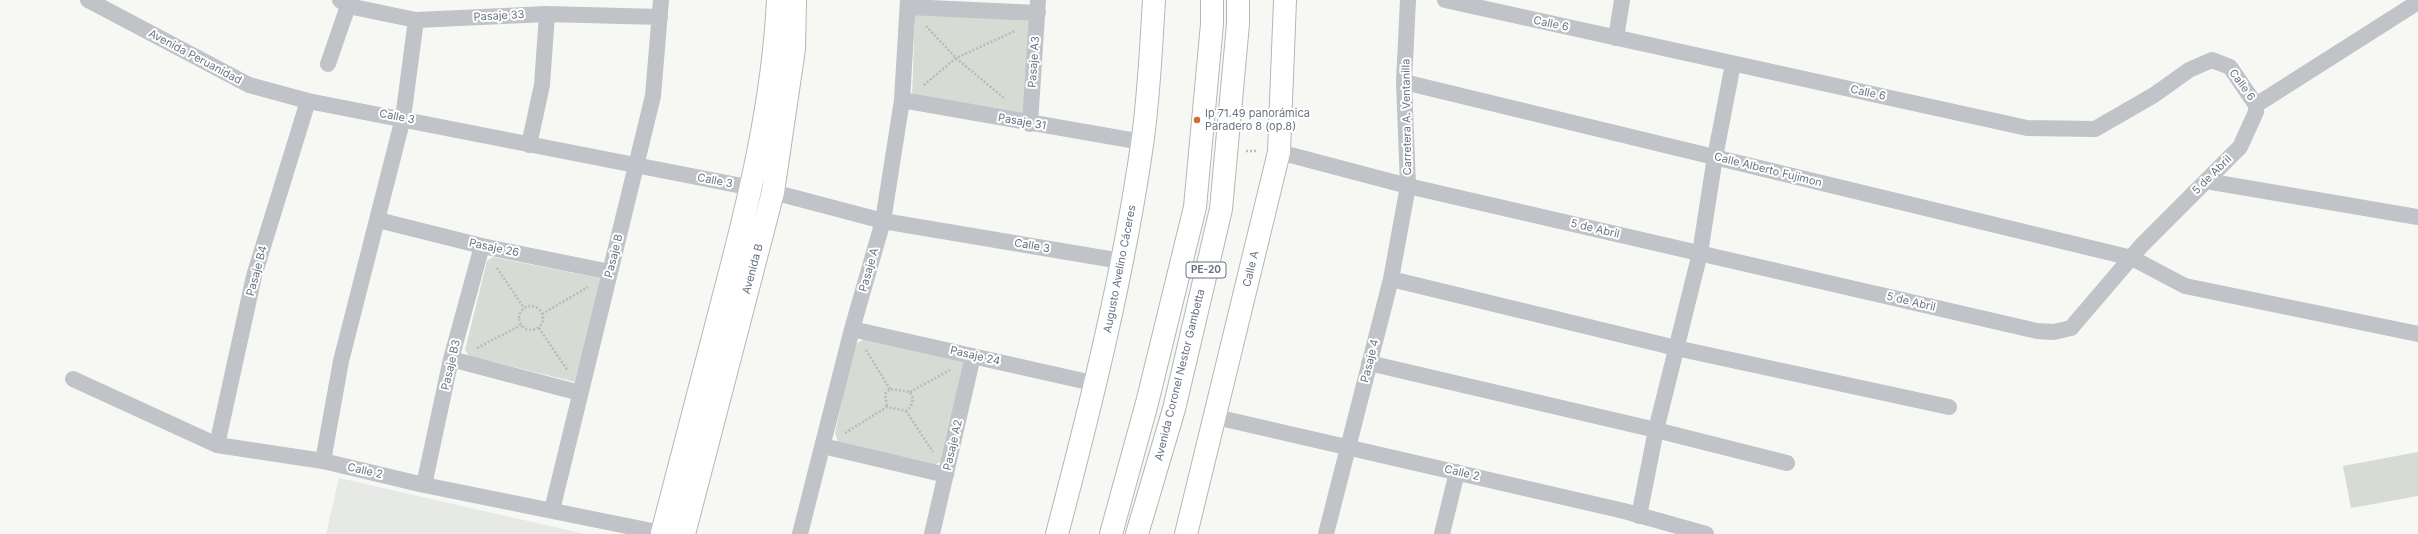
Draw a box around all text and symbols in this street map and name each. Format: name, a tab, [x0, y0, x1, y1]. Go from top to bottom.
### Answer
street label: Pasaje 33	[473, 8, 525, 24]
street label: Calle 6	[1532, 14, 1570, 34]
street label: Avenida Peruanidad	[146, 27, 244, 87]
street label: Pasaje A3	[1026, 36, 1042, 88]
street label: Carretera A. Ventanilla	[1399, 59, 1415, 175]
street label: Calle 6	[2226, 67, 2258, 103]
street label: Calle 6	[1849, 83, 1887, 103]
street label: Calle 3	[378, 107, 416, 127]
place label: Ip 71.49 panorámica Paradero 8 (op.8)	[1205, 107, 1310, 133]
street label: Pasaje 31	[997, 111, 1047, 133]
marker: Ip 71.49 panorámica Paradero 8 (op.8)	[1192, 115, 1202, 125]
street label: Calle Alberto Fujimon	[1713, 150, 1823, 190]
street label: 5 de Abril	[2190, 153, 2234, 197]
street label: Calle 3	[696, 171, 734, 191]
street label: Augusto Avelino Cáceres	[1101, 204, 1139, 334]
street label: 5 de Abril	[1569, 217, 1621, 241]
street label: Pasaje B	[602, 233, 626, 279]
street label: Pasaje 26	[468, 236, 520, 260]
street label: Calle 3	[1013, 236, 1051, 256]
street label: Avenida B	[740, 242, 766, 296]
street label: Pasaje B4	[244, 244, 270, 298]
street label: Pasaje A	[856, 247, 882, 293]
street label: Calle A	[1240, 250, 1262, 288]
road number: PE-20	[1186, 262, 1226, 278]
street label: Avenida Coronel Nestor Gambetta	[1152, 288, 1208, 462]
street label: 5 de Abril	[1885, 290, 1937, 314]
street label: Pasaje B3	[439, 338, 463, 392]
street label: Pasaje 4	[1358, 338, 1382, 384]
street label: Pasaje 24	[949, 344, 1001, 368]
street label: Pasaje A2	[941, 418, 965, 472]
street label: Calle 2	[346, 461, 384, 481]
street label: Calle 2	[1443, 463, 1481, 483]

